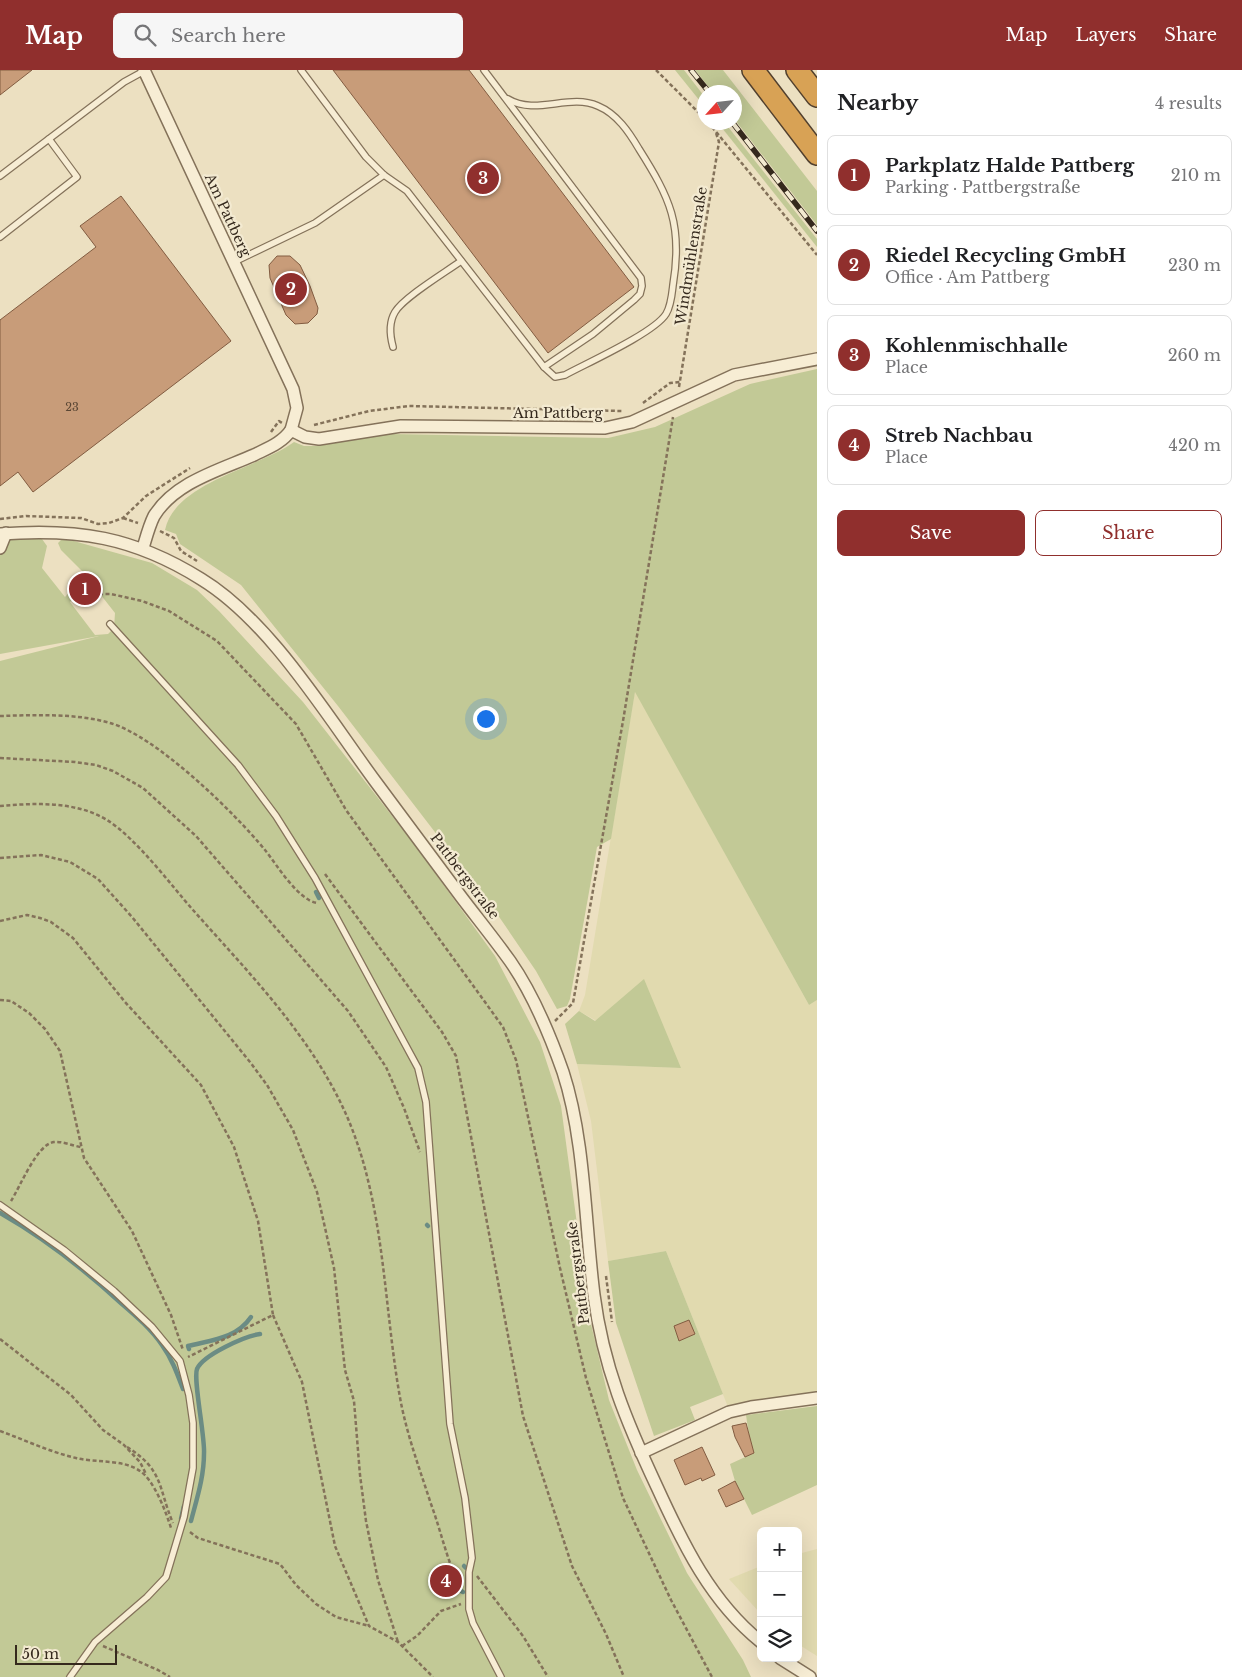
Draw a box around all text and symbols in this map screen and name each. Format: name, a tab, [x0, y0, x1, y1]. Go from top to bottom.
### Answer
search box	[113, 13, 463, 58]
text: Map	[25, 21, 83, 50]
icon: search	[131, 21, 159, 49]
text: Search here	[171, 24, 286, 47]
text: Map	[1006, 24, 1047, 46]
text: Layers	[1075, 24, 1136, 46]
text: Share	[1164, 24, 1217, 46]
north arrow	[697, 85, 742, 130]
text: Nearby	[837, 90, 918, 116]
text: 4 results	[1155, 93, 1222, 113]
text: Parkplatz Halde Pattberg	[885, 154, 1134, 177]
pin: 3	[467, 159, 499, 197]
text: 1	[851, 165, 857, 185]
text: 210 m	[1171, 165, 1221, 185]
street label: Am Pattberg	[200, 170, 255, 260]
text: Parking · Pattbergstraße	[885, 177, 1080, 197]
street label: Windmühlenstraße	[671, 185, 711, 328]
text: Riedel Recycling GmbH	[885, 244, 1126, 267]
text: 2	[849, 255, 859, 275]
text: 230 m	[1168, 255, 1221, 275]
text: Office · Am Pattberg	[885, 267, 1049, 287]
pin: 2	[275, 270, 307, 308]
text: Kohlenmischhalle	[885, 334, 1068, 357]
text: 3	[849, 345, 859, 365]
text: 260 m	[1168, 345, 1221, 365]
text: Place	[885, 357, 928, 377]
house number: 23	[65, 400, 79, 414]
street label: Am Pattberg	[512, 404, 604, 422]
text: Streb Nachbau	[885, 424, 1033, 447]
text: 4	[849, 435, 859, 455]
text: 420 m	[1169, 435, 1221, 455]
text: Place	[885, 447, 928, 467]
button: Save	[837, 510, 1025, 556]
button: Share	[1035, 510, 1222, 556]
pin: 1	[69, 570, 101, 608]
your location	[473, 706, 499, 732]
street label: Pattbergstraße	[427, 829, 503, 923]
street label: Pattbergstraße	[563, 1220, 593, 1326]
map controls	[757, 1527, 802, 1662]
button: +	[757, 1527, 802, 1572]
pin: 4	[430, 1562, 462, 1600]
button: −	[757, 1572, 802, 1617]
button: layers	[757, 1617, 802, 1662]
scale bar	[15, 1642, 118, 1665]
text: 50 m	[22, 1645, 59, 1663]

